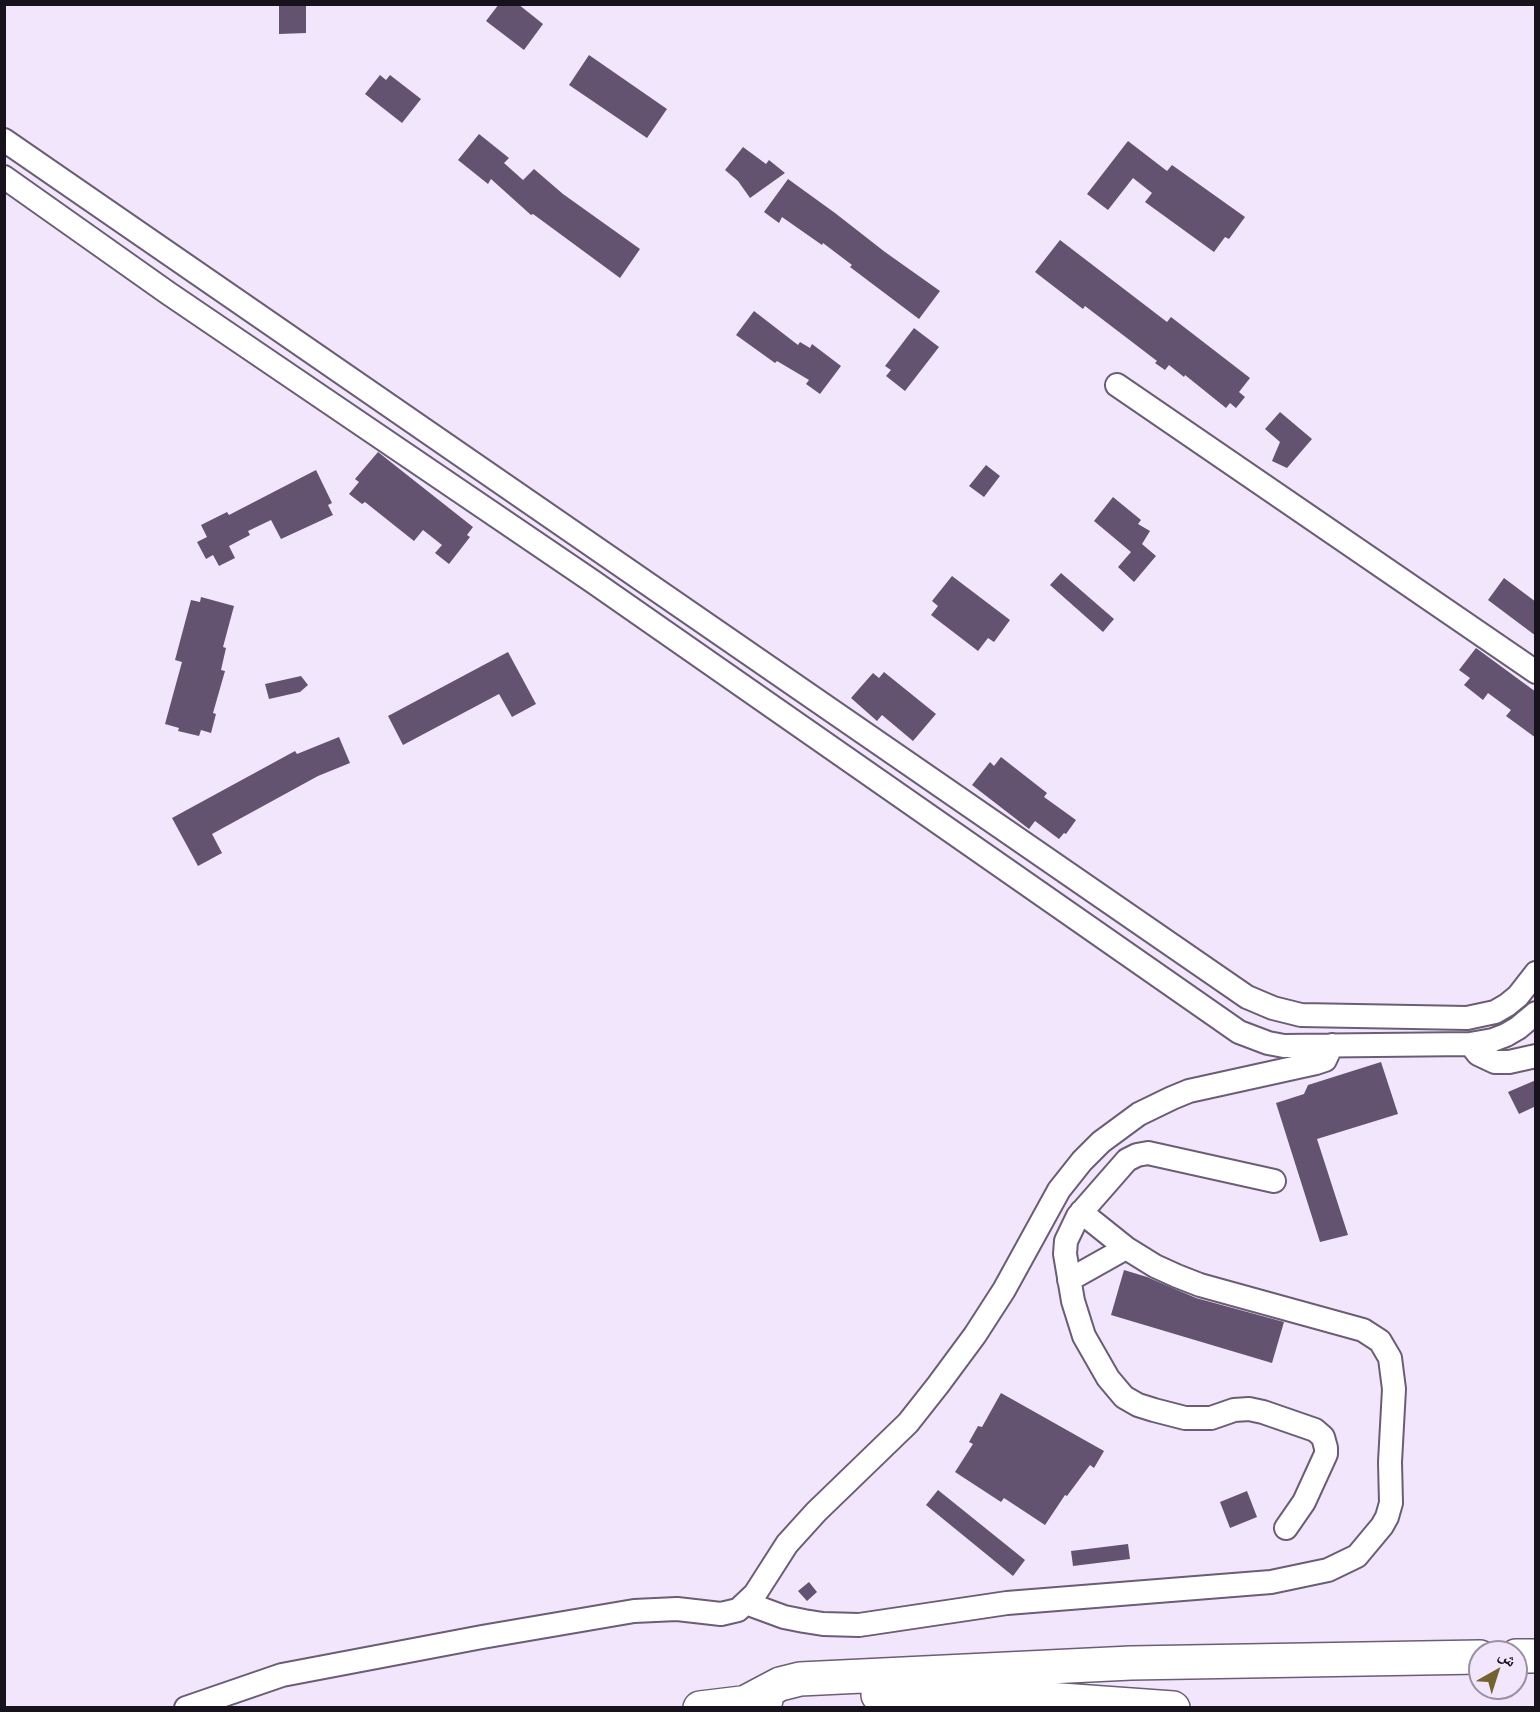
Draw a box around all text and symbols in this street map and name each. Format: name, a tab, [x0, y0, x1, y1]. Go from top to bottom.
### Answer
north arrow	[1468, 1640, 1528, 1700]
text: ش	[1495, 1644, 1521, 1671]

